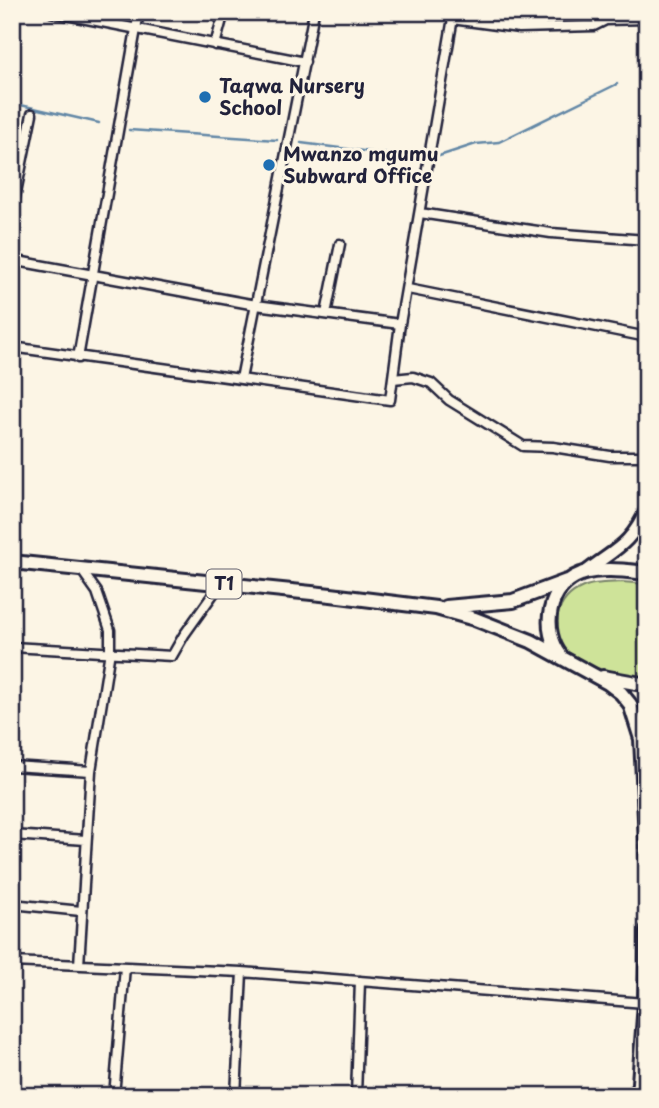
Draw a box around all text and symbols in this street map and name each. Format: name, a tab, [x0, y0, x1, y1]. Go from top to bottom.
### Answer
place label: Taqwa Nursery School	[219, 71, 365, 121]
marker: Taqwa Nursery School	[197, 89, 213, 105]
place label: Mwanzo mgumu Subward Office	[283, 139, 439, 189]
marker: Mwanzo mgumu Subward Office	[261, 157, 277, 173]
road number: T1	[206, 570, 242, 598]

